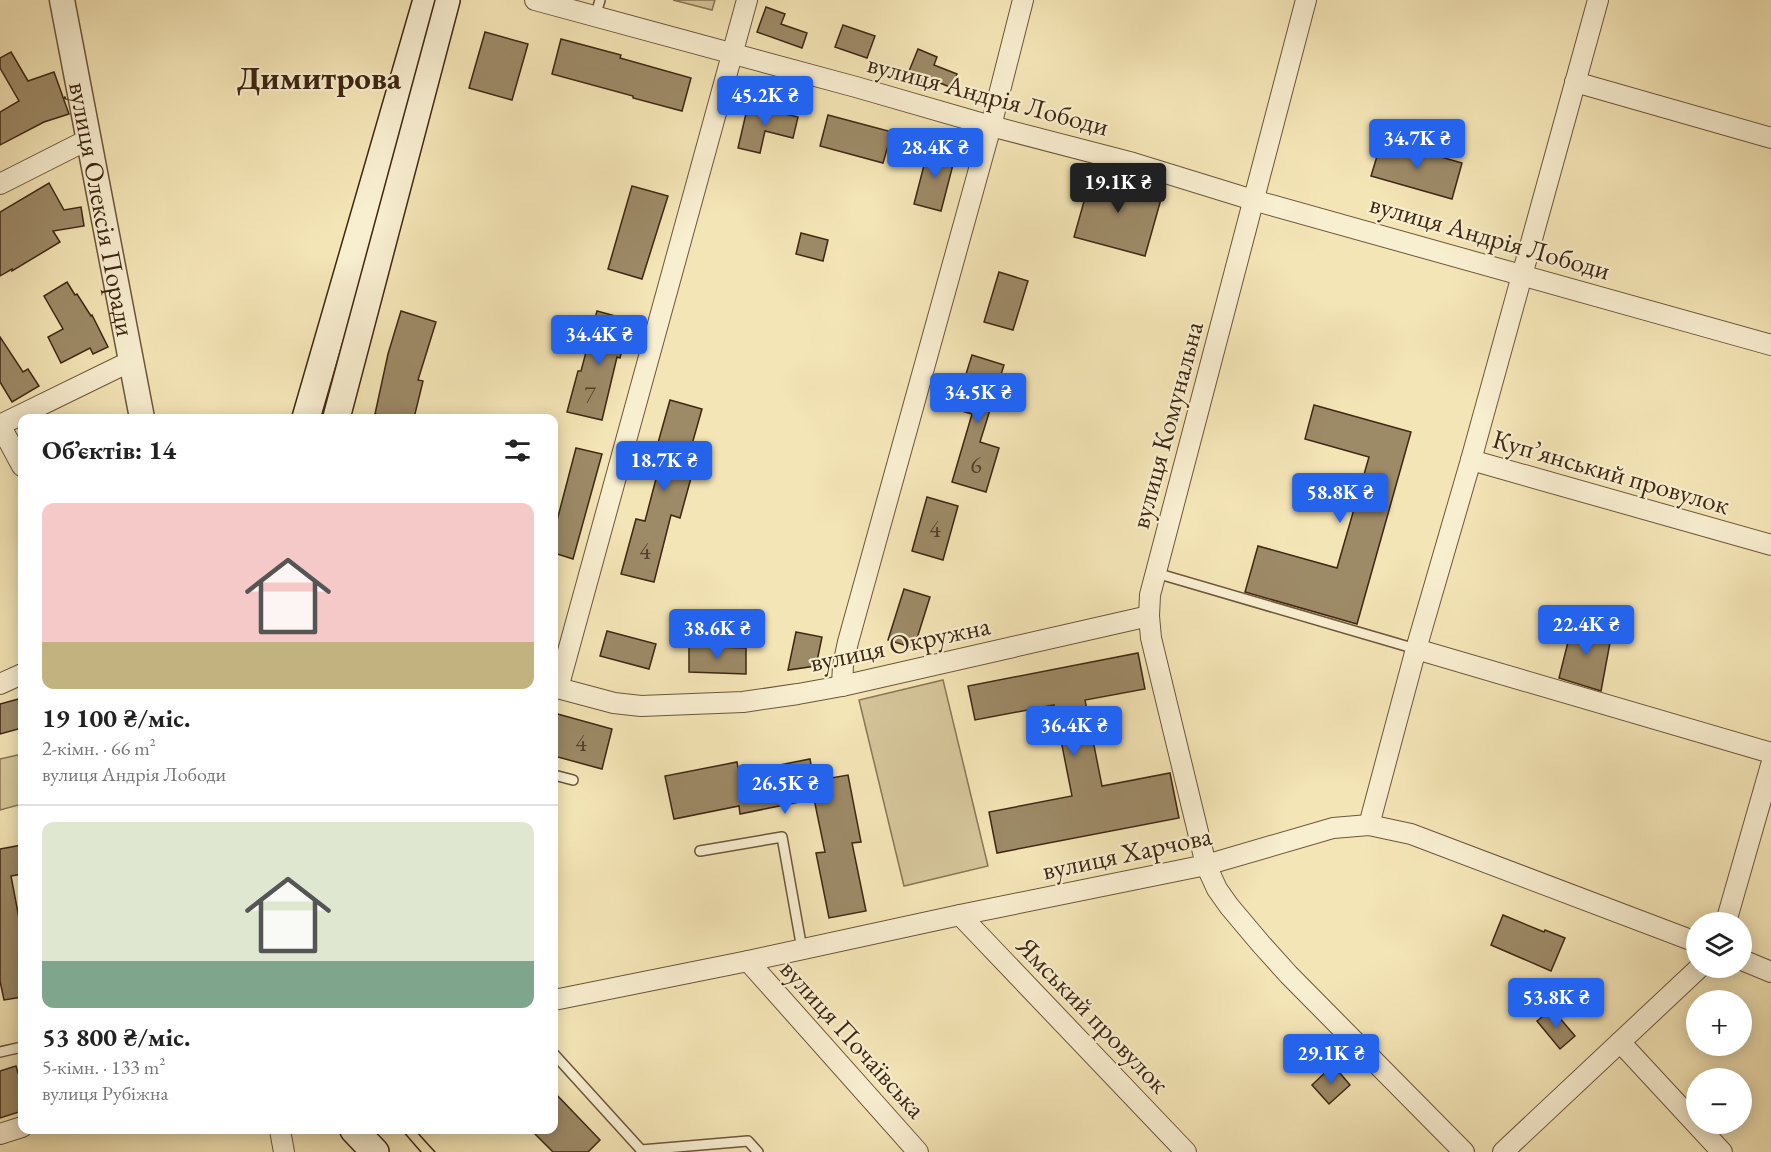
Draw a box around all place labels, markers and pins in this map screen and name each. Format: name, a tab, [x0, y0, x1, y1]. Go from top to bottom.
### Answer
pin: 45.2K ₴	[710, 76, 820, 127]
pin: 34.7K ₴	[1362, 119, 1472, 170]
pin: 28.4K ₴	[880, 128, 990, 179]
pin: 19.1K ₴	[1063, 163, 1173, 214]
pin: 34.4K ₴	[544, 315, 654, 366]
pin: 34.5K ₴	[923, 373, 1033, 424]
pin: 18.7K ₴	[609, 441, 719, 492]
pin: 58.8K ₴	[1285, 473, 1395, 524]
pin: 22.4K ₴	[1531, 605, 1641, 656]
pin: 38.6K ₴	[662, 609, 772, 660]
pin: 36.4K ₴	[1019, 706, 1129, 757]
pin: 26.5K ₴	[730, 764, 840, 815]
pin: 53.8K ₴	[1501, 978, 1611, 1029]
pin: 29.1K ₴	[1276, 1034, 1386, 1085]

